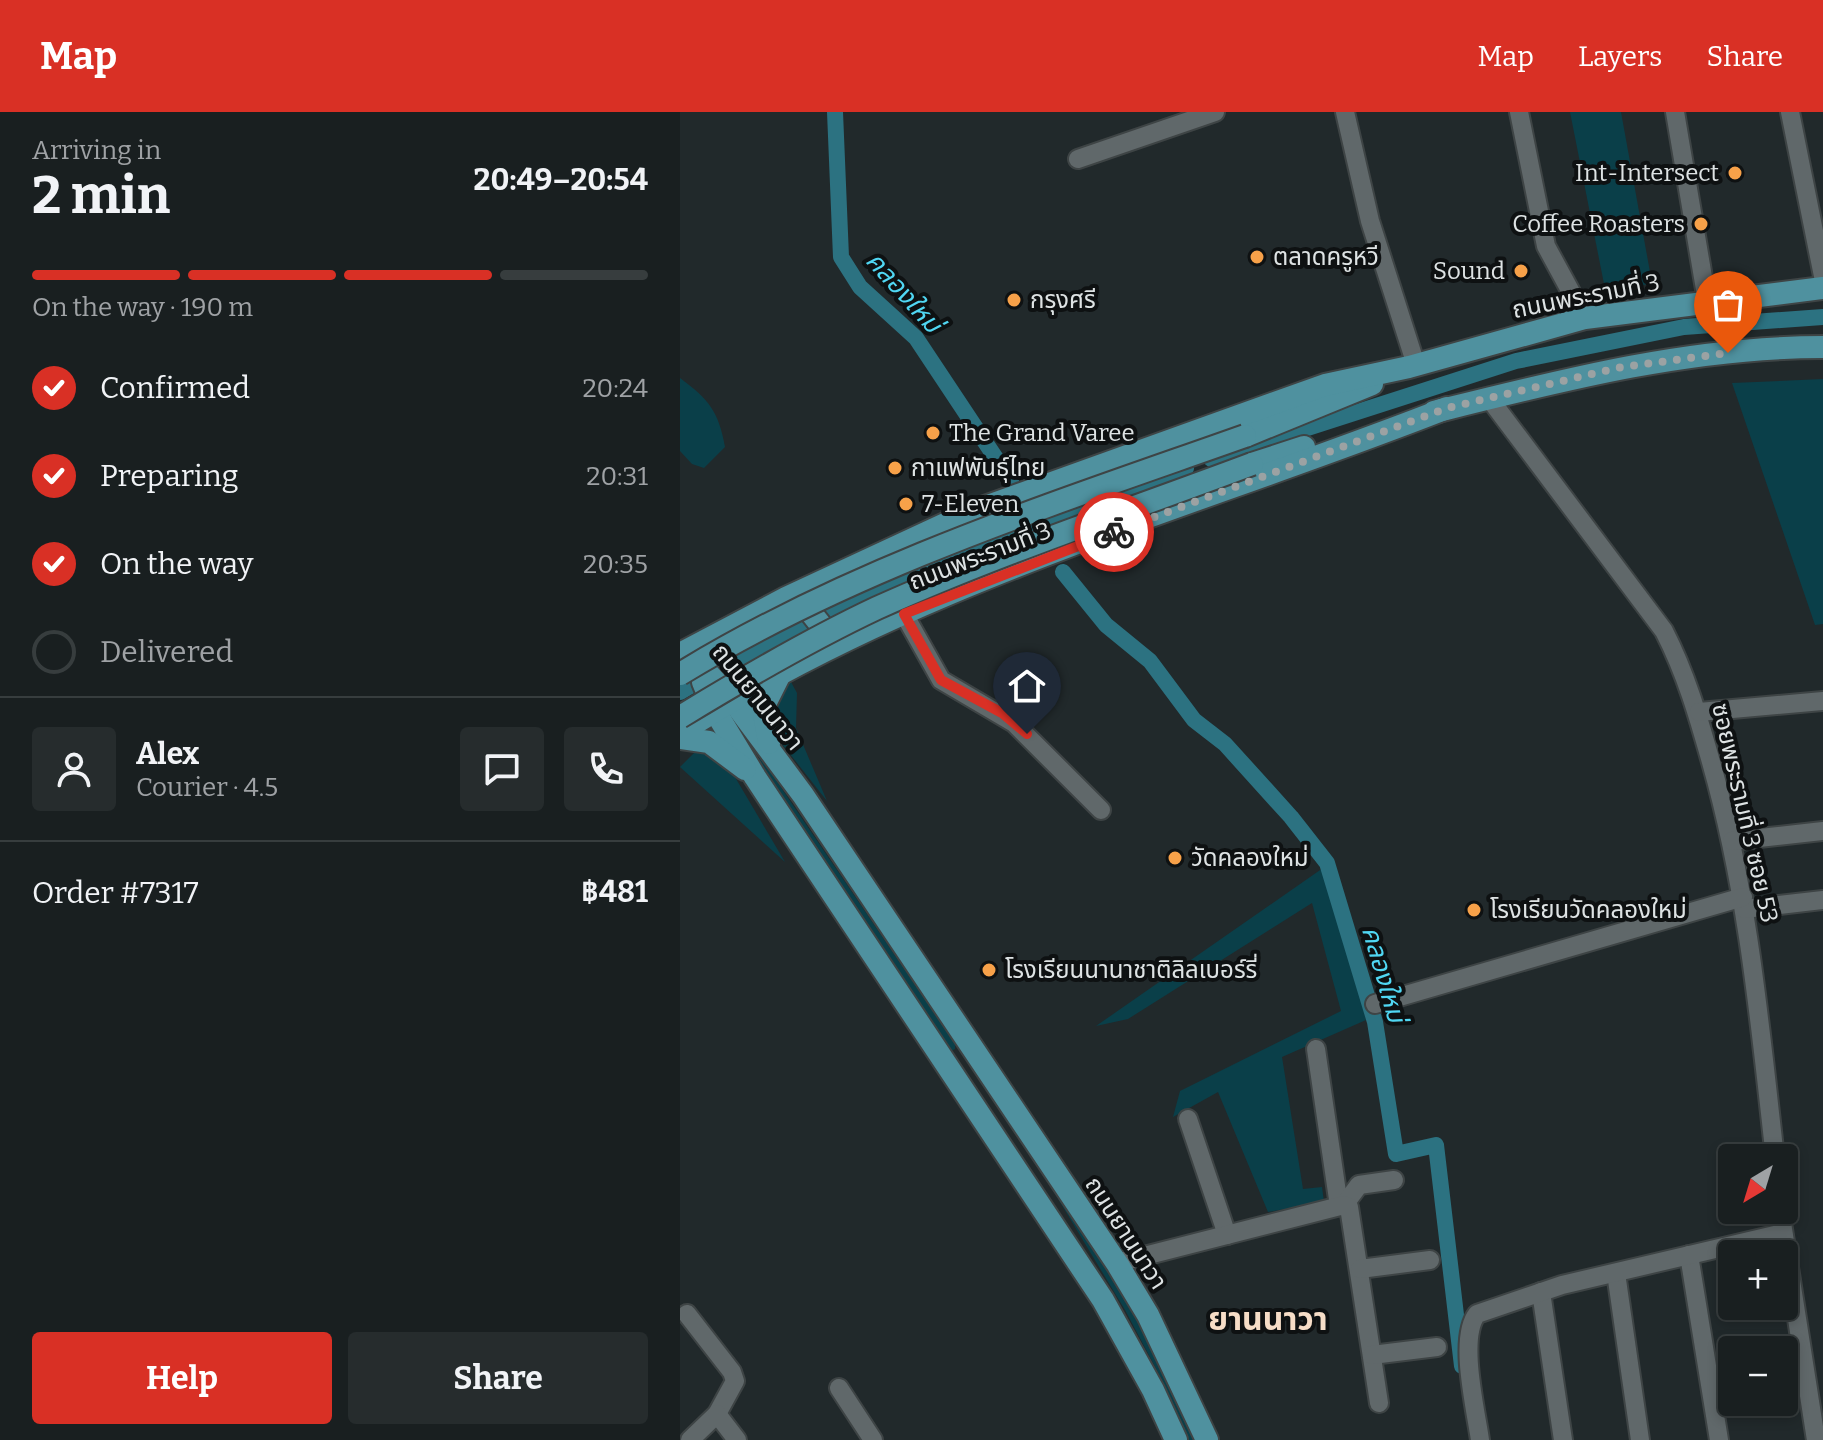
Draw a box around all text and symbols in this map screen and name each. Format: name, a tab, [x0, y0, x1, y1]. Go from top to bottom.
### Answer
text: Map	[40, 33, 117, 79]
text: Map	[1477, 40, 1534, 73]
text: Layers	[1578, 40, 1662, 73]
text: Share	[1706, 40, 1783, 73]
text: Arriving in	[32, 135, 161, 166]
place label: Int-Intersect	[1575, 159, 1719, 187]
text: 20:49–20:54	[474, 162, 648, 198]
text: 2 min	[32, 164, 170, 227]
marker: Int-Intersect	[1726, 164, 1744, 182]
place label: Coffee Roasters	[1512, 210, 1685, 238]
marker: Coffee Roasters	[1692, 215, 1710, 233]
place label: ตลาดครูหวี	[1273, 243, 1379, 272]
water label: คลองใหม่	[859, 245, 951, 342]
marker: ตลาดครูหวี	[1248, 248, 1266, 266]
place label: Sound	[1433, 257, 1505, 285]
marker: Sound	[1512, 262, 1530, 280]
street label: ถนนพระรามที่ 3	[1509, 265, 1662, 324]
pin	[1694, 271, 1762, 353]
icon: bag	[1706, 283, 1750, 327]
place label: กรุงศรี	[1030, 286, 1096, 315]
marker: กรุงศรี	[1005, 291, 1023, 309]
text: On the way · 190 m	[32, 292, 253, 323]
icon: check	[32, 366, 76, 410]
text: Confirmed	[100, 370, 250, 406]
text: 20:24	[582, 373, 648, 404]
place label: The Grand Varee	[949, 419, 1135, 447]
marker: The Grand Varee	[924, 424, 942, 442]
icon: check	[32, 454, 76, 498]
place label: กาแฟพันธ์ุไทย	[911, 454, 1045, 483]
text: Preparing	[100, 458, 238, 494]
marker: กาแฟพันธ์ุไทย	[886, 459, 904, 477]
text: 20:31	[586, 461, 648, 492]
place label: 7-Eleven	[922, 490, 1019, 518]
courier	[1074, 492, 1154, 572]
marker: 7-Eleven	[897, 495, 915, 513]
icon: bike	[1092, 510, 1136, 554]
street label: ถนนพระรามที่ 3	[904, 513, 1055, 596]
icon: check	[32, 542, 76, 586]
text: On the way	[100, 546, 253, 582]
text: 20:35	[583, 549, 648, 580]
text: Delivered	[100, 634, 233, 670]
street label: ถนนยานนาวา	[707, 638, 809, 756]
pin	[993, 652, 1061, 734]
icon: home	[1005, 664, 1049, 708]
street label: ซอยพระรามที่ 3 ซอย 53	[1706, 700, 1787, 925]
button: person	[32, 727, 116, 811]
button: chat	[460, 727, 544, 811]
button: phone	[564, 727, 648, 811]
text: Alex	[136, 736, 199, 772]
text: Courier · 4.5	[136, 772, 278, 803]
place label: วัดคลองใหม่	[1191, 844, 1308, 872]
marker: วัดคลองใหม่	[1166, 849, 1184, 867]
text: ฿481	[581, 874, 648, 910]
text: Order #7317	[32, 875, 198, 911]
place label: โรงเรียนวัดคลองใหม่	[1490, 896, 1687, 924]
marker: โรงเรียนวัดคลองใหม่	[1465, 901, 1483, 919]
water label: คลองใหม่	[1355, 923, 1413, 1030]
place label: โรงเรียนนานาชาติลิลเบอร์รี่	[1005, 953, 1257, 984]
marker: โรงเรียนนานาชาติลิลเบอร์รี่	[980, 961, 998, 979]
north arrow	[1718, 1144, 1798, 1224]
map controls	[1718, 1144, 1798, 1416]
street label: ถนนยานนาวา	[1079, 1171, 1173, 1295]
button: +	[1718, 1240, 1798, 1320]
district label: ยานนาวา	[1208, 1300, 1328, 1338]
button: Help	[32, 1332, 332, 1424]
button: Share	[348, 1332, 648, 1424]
button: −	[1718, 1336, 1798, 1416]

